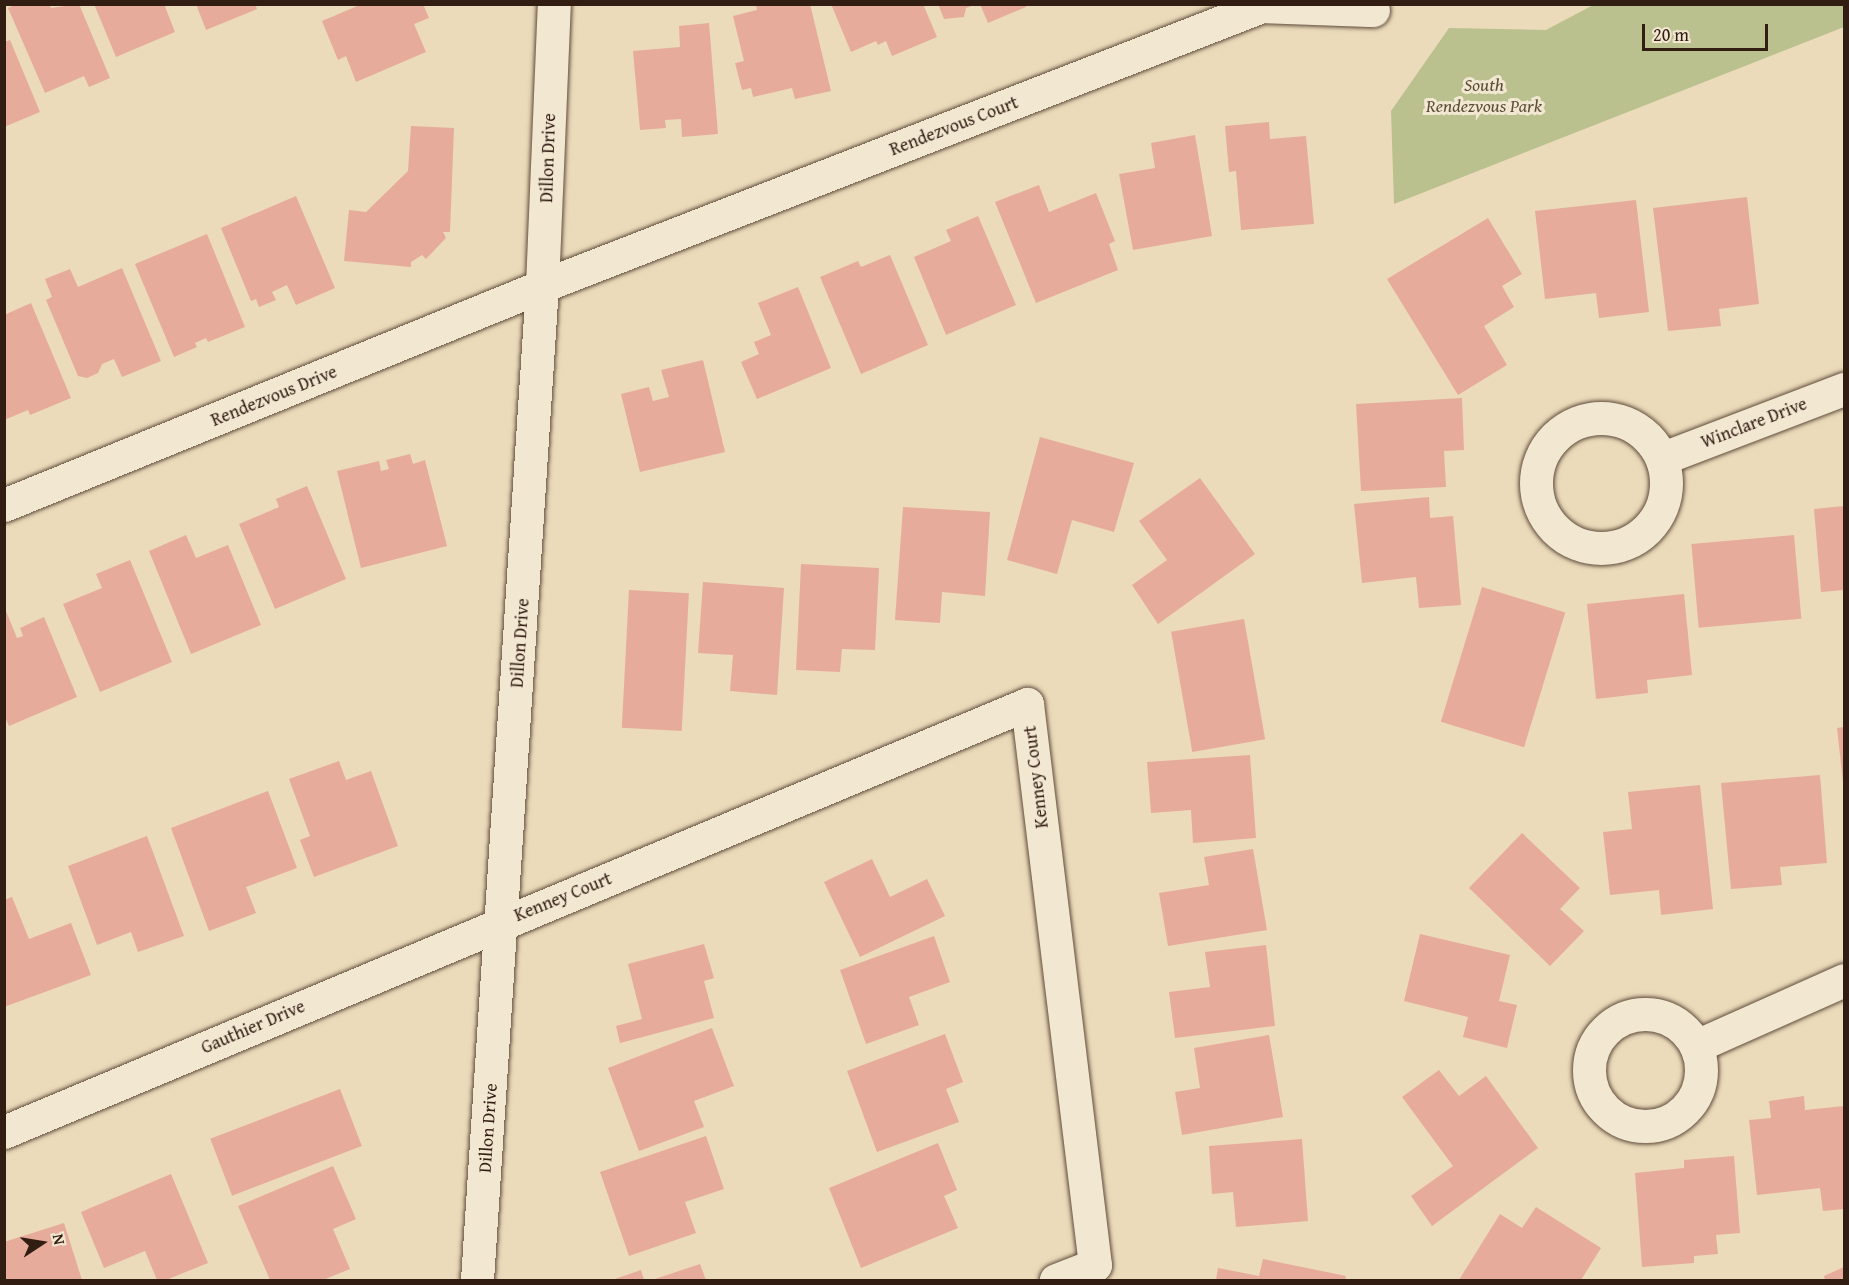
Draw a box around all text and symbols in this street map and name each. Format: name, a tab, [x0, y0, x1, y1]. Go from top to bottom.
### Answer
scale bar	[1645, 12, 1771, 50]
text: 20 m	[1653, 21, 1689, 48]
park label: South Rendezvous Park	[1426, 75, 1542, 118]
street label: Rendezvous Court	[887, 92, 1021, 160]
street label: Dillon Drive	[536, 113, 560, 203]
street label: Rendezvous Drive	[208, 361, 340, 431]
street label: Winclare Drive	[1698, 393, 1810, 453]
street label: Dillon Drive	[506, 597, 534, 689]
street label: Kenney Court	[1019, 724, 1053, 830]
street label: Kenney Court	[511, 868, 615, 926]
street label: Gauthier Drive	[198, 995, 308, 1059]
street label: Dillon Drive	[474, 1082, 502, 1174]
north arrow	[12, 1213, 72, 1273]
text: N	[47, 1232, 72, 1247]

